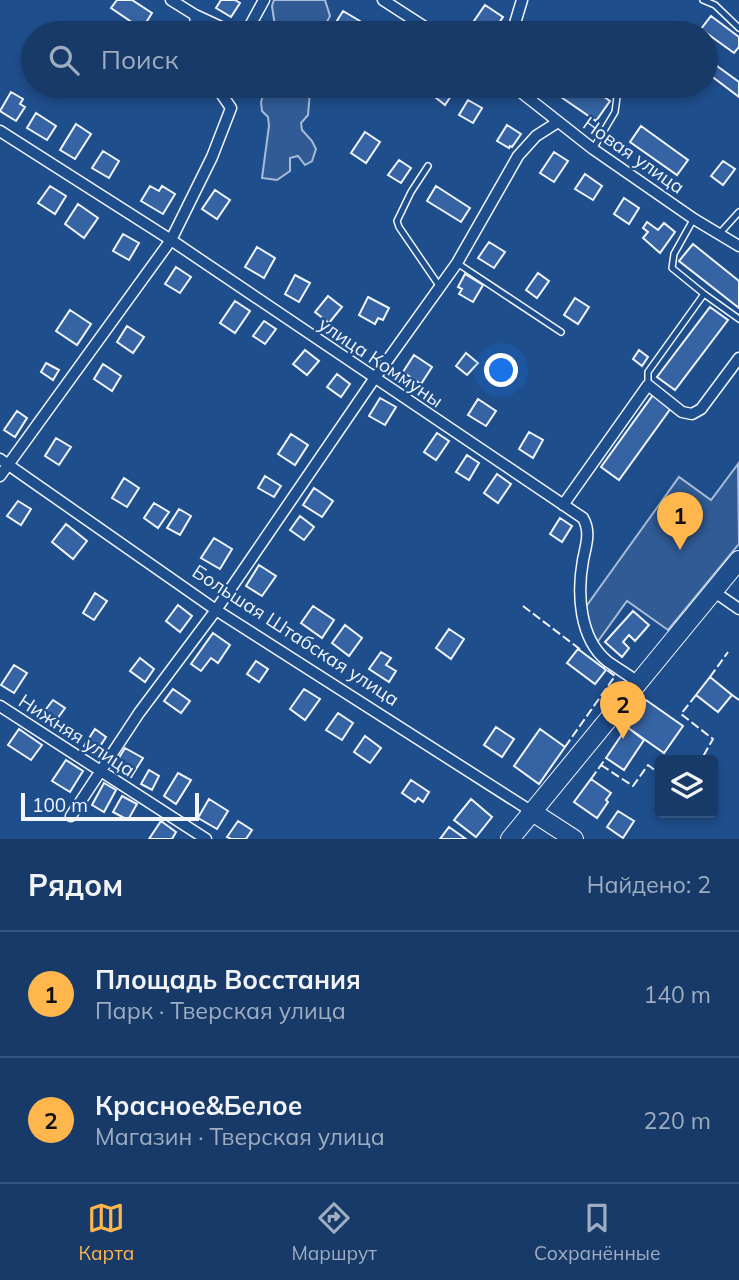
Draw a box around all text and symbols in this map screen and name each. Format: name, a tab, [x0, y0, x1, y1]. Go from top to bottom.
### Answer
search box	[21, 21, 718, 98]
icon: search	[45, 41, 83, 79]
text: Поиск	[101, 43, 179, 76]
street label: Новая улица	[579, 111, 689, 199]
street label: улица Коммуны	[314, 311, 448, 413]
your location	[484, 353, 518, 387]
pin: 1	[657, 492, 703, 550]
street label: Большая Штабская улица	[188, 559, 404, 711]
pin: 2	[600, 681, 646, 739]
street label: Нижняя улица	[14, 689, 140, 781]
map controls	[655, 755, 718, 818]
button: layers	[655, 755, 718, 818]
scale bar	[21, 790, 200, 822]
text: 100 m	[32, 793, 88, 817]
text: Рядом	[28, 866, 123, 904]
text: Найдено: 2	[587, 870, 711, 899]
text: Площадь Восстания	[95, 963, 361, 996]
text: 1	[44, 980, 58, 1009]
text: 140 m	[643, 980, 711, 1009]
text: Парк · Тверская улица	[95, 996, 346, 1025]
text: Красное&Белое	[95, 1089, 302, 1122]
text: 2	[44, 1106, 58, 1135]
text: 220 m	[643, 1106, 711, 1135]
text: Магазин · Тверская улица	[95, 1122, 385, 1151]
tab: Карта	[79, 1199, 134, 1265]
tab: Маршрут	[291, 1199, 377, 1265]
tab: Сохранённые	[534, 1199, 660, 1265]

